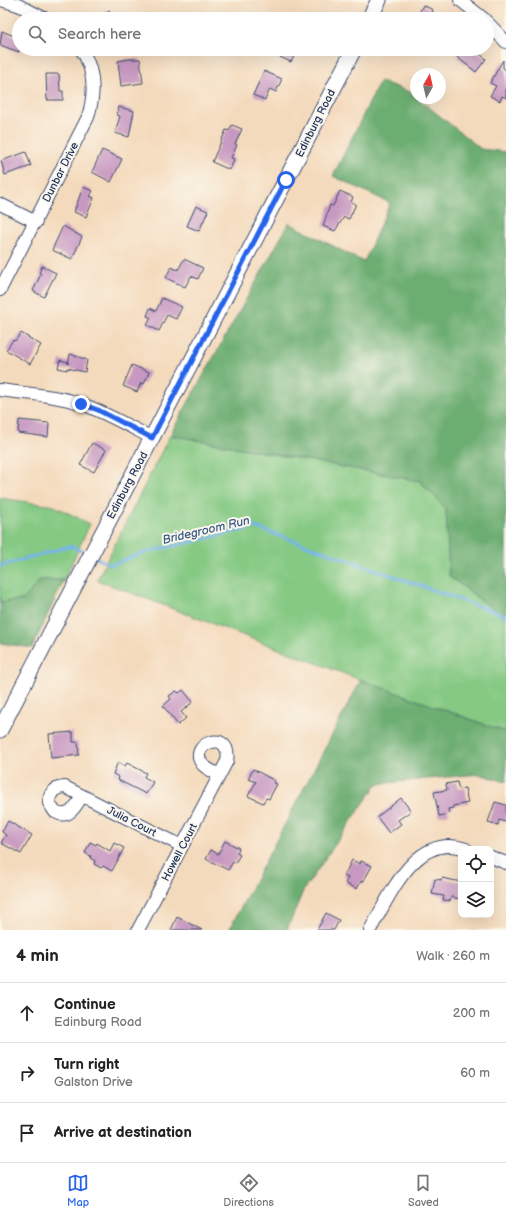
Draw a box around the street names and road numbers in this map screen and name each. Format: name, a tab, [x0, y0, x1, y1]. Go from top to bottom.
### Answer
street label: Edinburg Road	[293, 87, 338, 159]
street label: Dunbar Drive	[40, 140, 81, 204]
street label: Edinburg Road	[104, 449, 151, 521]
street label: Julia Court	[105, 803, 159, 840]
street label: Howell Court	[159, 821, 200, 883]

